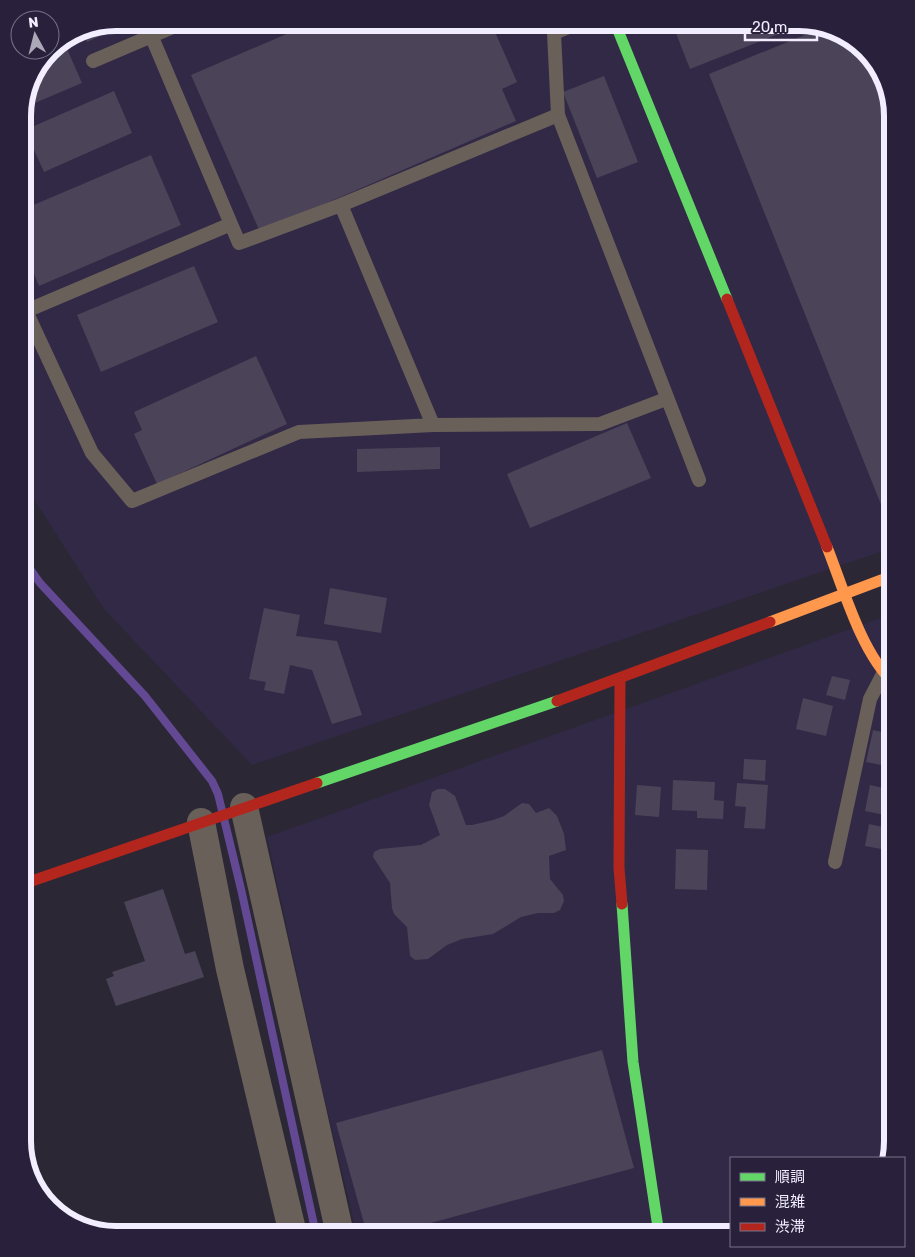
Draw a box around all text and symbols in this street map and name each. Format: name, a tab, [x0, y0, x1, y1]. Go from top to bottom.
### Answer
north arrow	[10, 10, 60, 60]
scale bar	[745, 10, 818, 42]
text: N	[27, 14, 40, 32]
text: 20 m	[752, 18, 787, 36]
legend	[730, 1157, 905, 1247]
text: 順調	[775, 1168, 805, 1186]
text: 混雑	[775, 1193, 805, 1211]
text: 渋滞	[775, 1218, 805, 1236]

